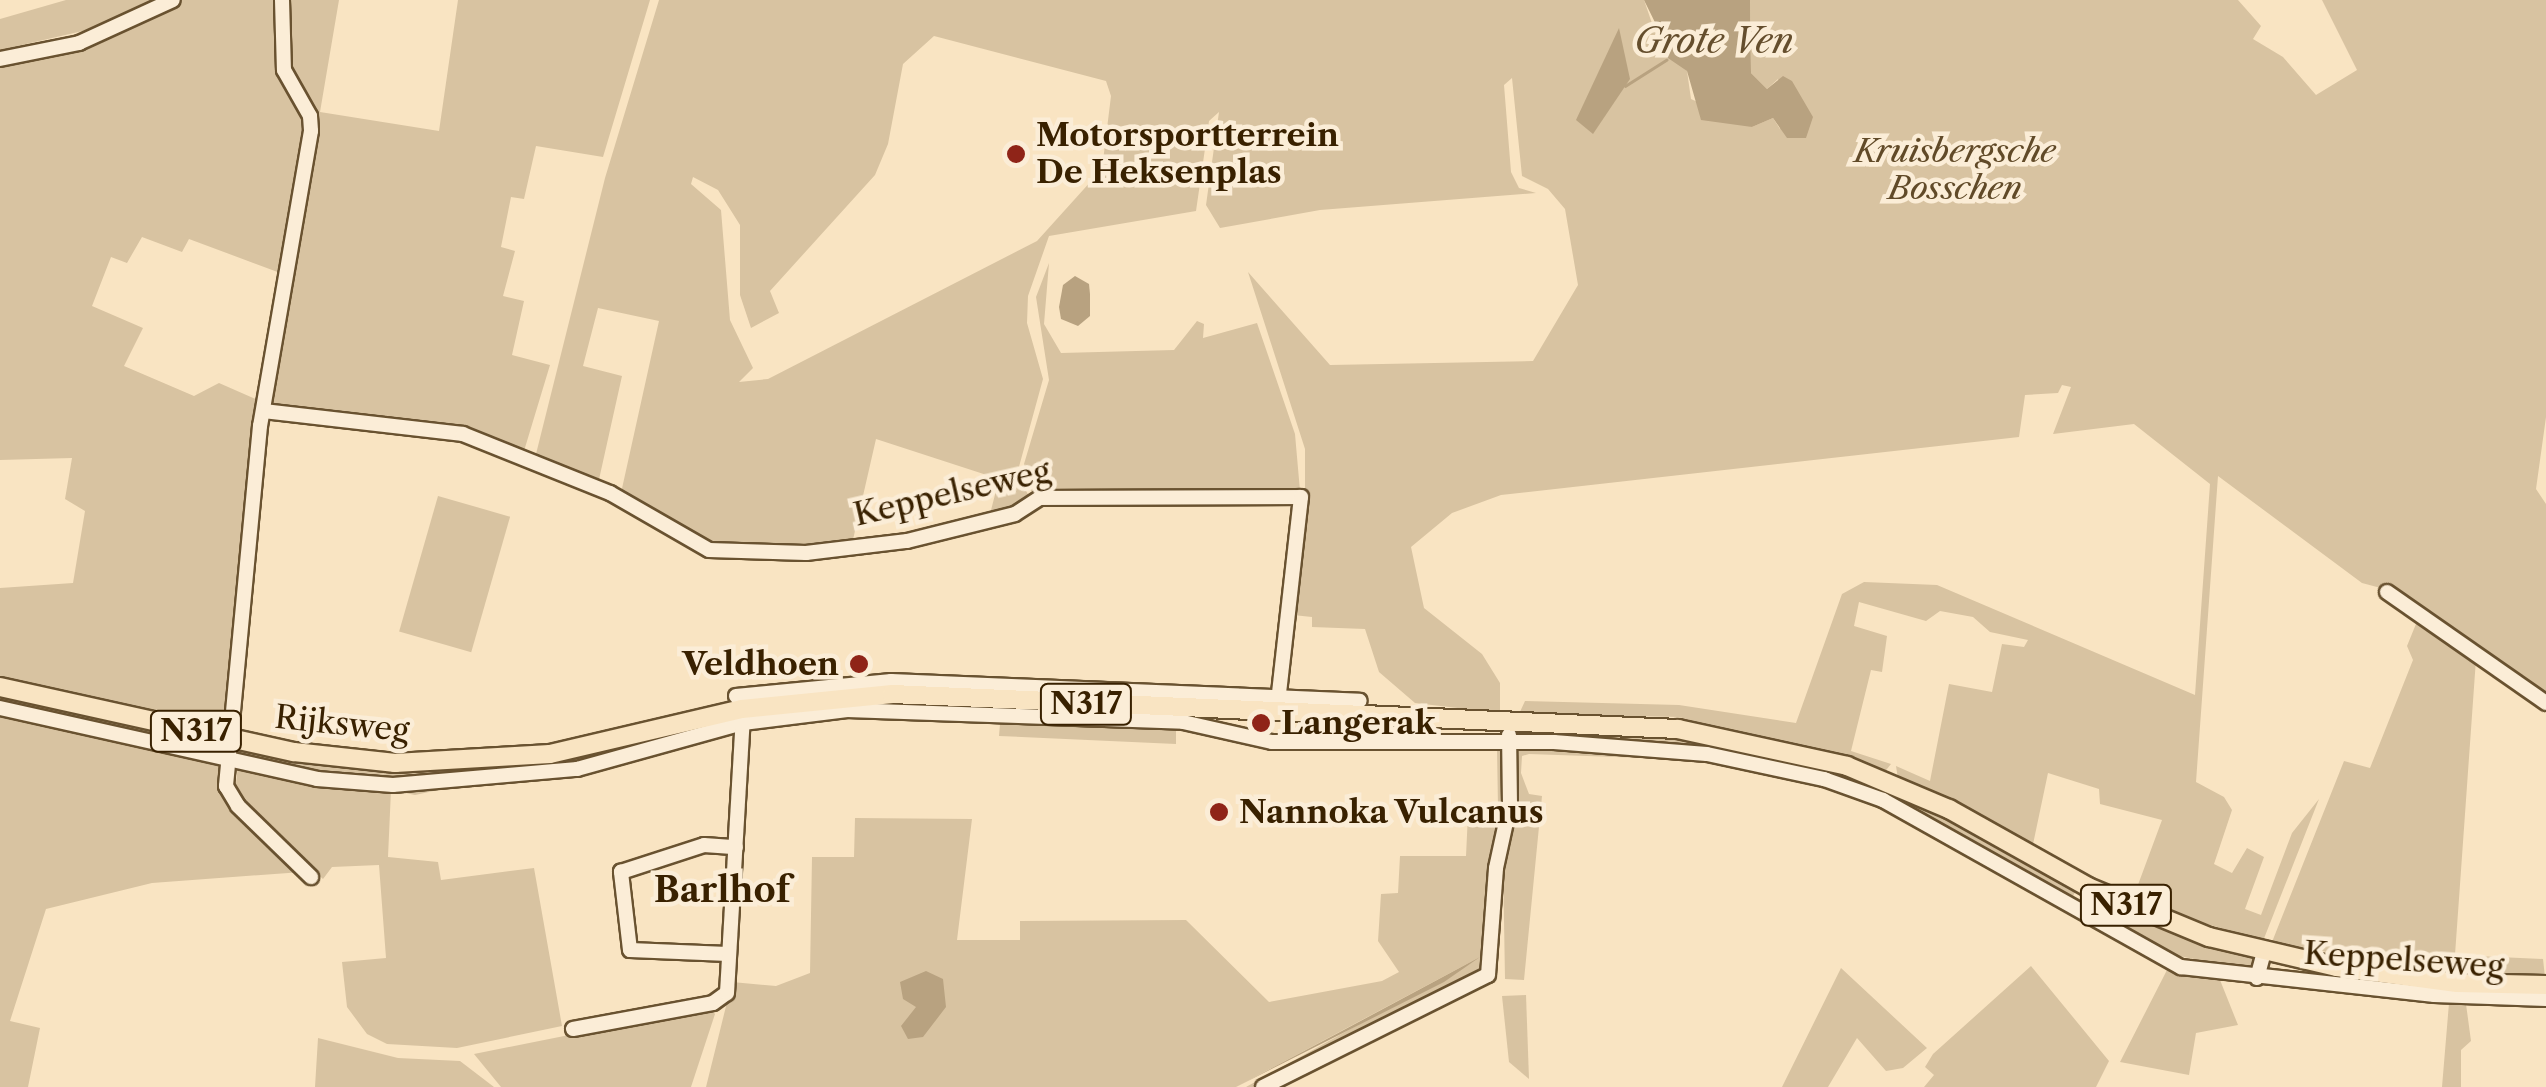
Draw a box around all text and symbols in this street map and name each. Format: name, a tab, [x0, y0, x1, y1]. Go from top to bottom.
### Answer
water label: Grote Ven	[1634, 20, 1794, 62]
place label: Motorsportterrein De Heksenplas	[1036, 117, 1339, 192]
park label: Kruisbergsche Bosschen	[1854, 133, 2056, 208]
marker: Motorsportterrein De Heksenplas	[1005, 143, 1027, 165]
street label: Keppelseweg	[850, 452, 1054, 534]
place label: Veldhoen	[682, 645, 839, 683]
marker: Veldhoen	[848, 653, 870, 675]
road number: N317	[1038, 679, 1134, 729]
street label: Rijksweg	[273, 698, 411, 750]
place label: Langerak	[1281, 704, 1436, 742]
road number: N317	[148, 706, 244, 756]
marker: Langerak	[1250, 712, 1272, 734]
place label: Nannoka Vulcanus	[1239, 793, 1545, 831]
marker: Nannoka Vulcanus	[1208, 801, 1230, 823]
district label: Barlhof	[654, 869, 790, 911]
road number: N317	[2078, 880, 2174, 930]
street label: Keppelseweg	[2303, 934, 2505, 986]

